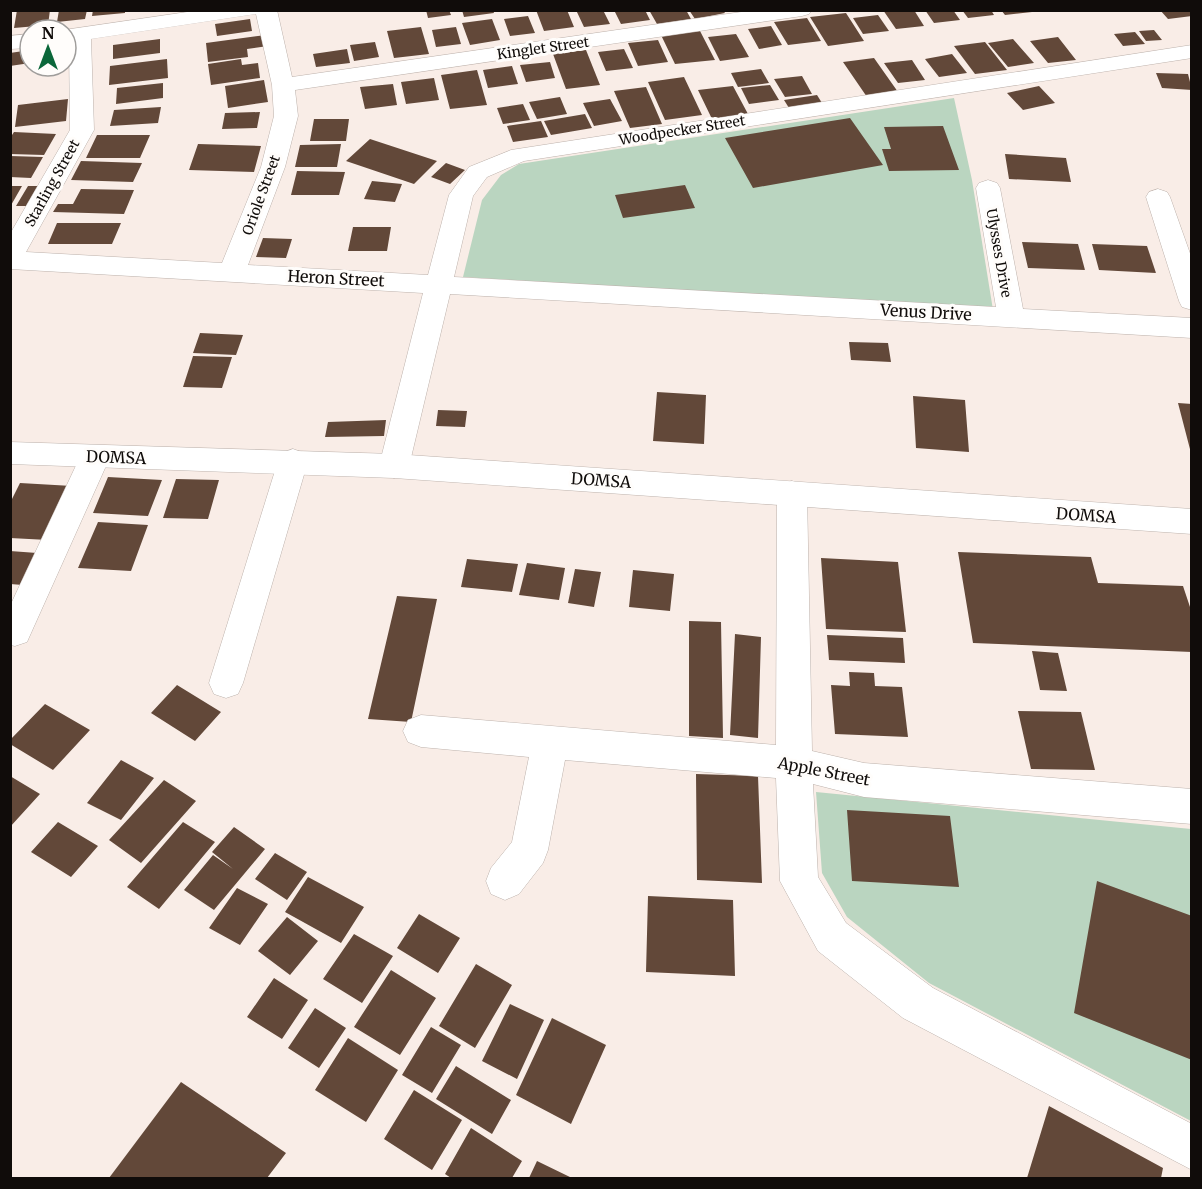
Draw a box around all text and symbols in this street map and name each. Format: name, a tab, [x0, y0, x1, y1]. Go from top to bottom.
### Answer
north arrow	[18, 18, 78, 78]
text: N	[42, 23, 55, 43]
street label: Kinglet Street	[496, 33, 591, 63]
street label: Woodpecker Street	[617, 111, 747, 149]
street label: Starling Street	[21, 136, 84, 230]
street label: Oriole Street	[238, 152, 284, 238]
street label: Ulysses Drive	[982, 207, 1016, 299]
street label: Heron Street	[287, 265, 386, 291]
street label: Venus Drive	[879, 300, 972, 324]
street label: DOMSA	[86, 446, 147, 468]
street label: DOMSA	[570, 468, 632, 492]
street label: DOMSA	[1055, 503, 1117, 527]
street label: Apple Street	[775, 752, 873, 790]

